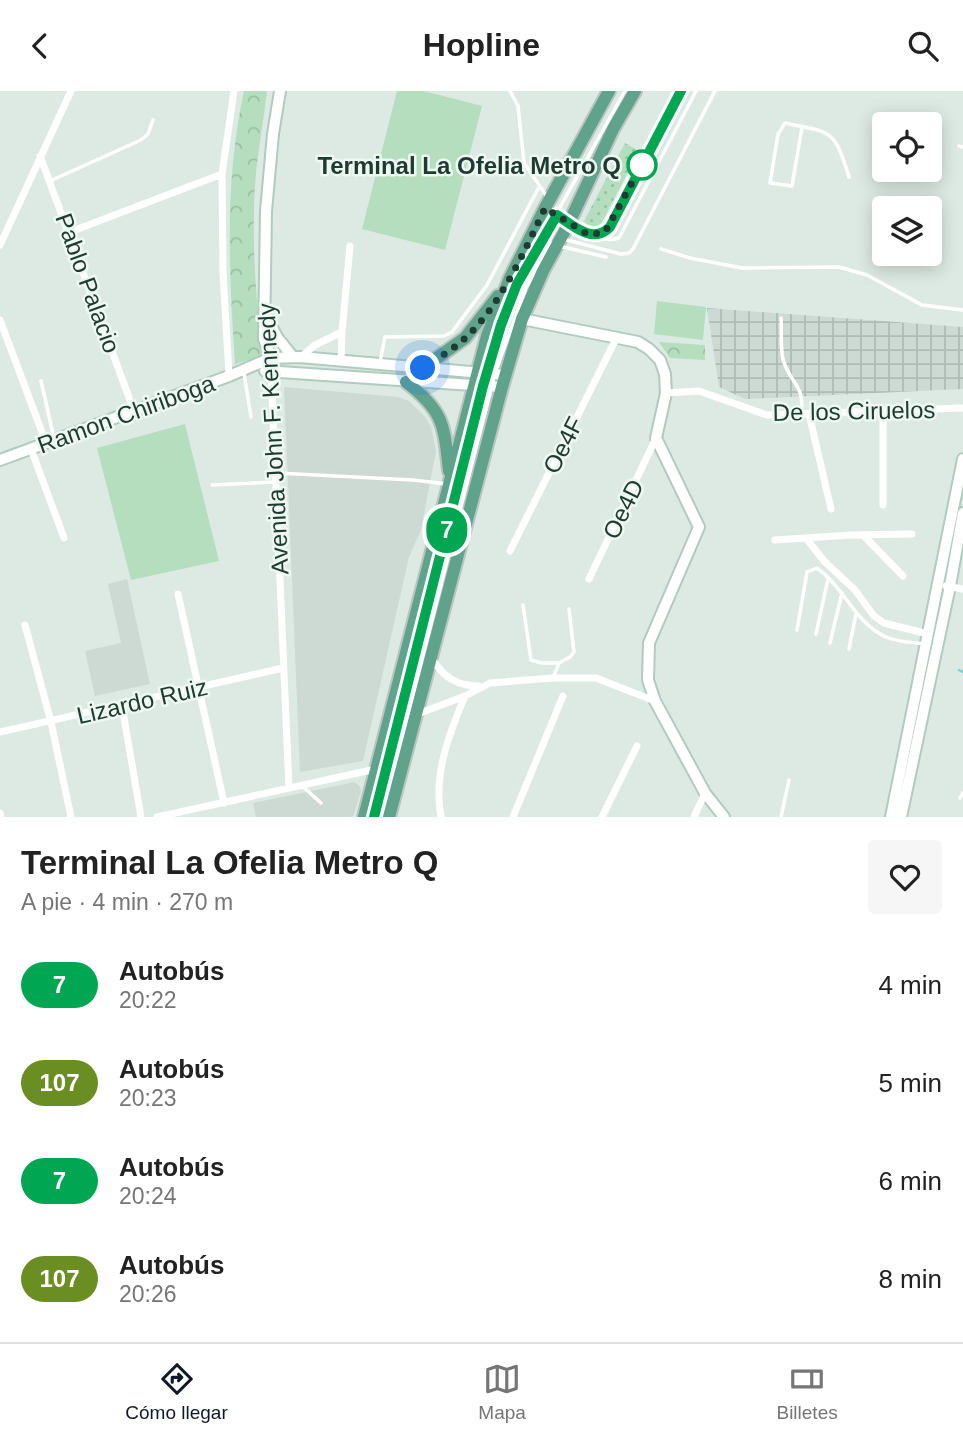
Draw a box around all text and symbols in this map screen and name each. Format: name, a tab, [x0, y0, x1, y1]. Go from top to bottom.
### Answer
icon: back	[21, 27, 59, 65]
text: Hopline	[423, 27, 540, 63]
icon: search	[904, 27, 942, 65]
map controls	[872, 112, 942, 266]
button: locate	[872, 112, 942, 182]
marker: Terminal La Ofelia Metro Q	[627, 150, 657, 180]
place label: Terminal La Ofelia Metro Q	[317, 152, 621, 179]
button: layers	[872, 196, 942, 266]
street label: Pablo Palacio	[50, 209, 126, 357]
street label: Avenida John F. Kennedy	[252, 303, 294, 575]
your location	[405, 350, 440, 385]
street label: Ramon Chiriboga	[34, 369, 219, 459]
street label: De los Ciruelos	[772, 396, 936, 426]
street label: Oe4F	[537, 412, 589, 478]
street label: Oe4D	[597, 475, 649, 543]
line badge: 7	[424, 507, 470, 553]
text: 7	[440, 516, 454, 543]
street label: Lizardo Ruiz	[74, 673, 210, 729]
button: heart	[868, 840, 942, 914]
text: Terminal La Ofelia Metro Q	[21, 844, 438, 881]
text: A pie · 4 min · 270 m	[21, 889, 233, 915]
text: Autobús	[119, 956, 224, 986]
text: 4 min	[878, 970, 942, 1000]
text: 7	[53, 971, 66, 998]
text: 20:22	[119, 987, 177, 1013]
text: Autobús	[119, 1054, 224, 1084]
text: 5 min	[878, 1068, 942, 1098]
text: 107	[39, 1069, 80, 1096]
text: 20:23	[119, 1085, 177, 1111]
text: Autobús	[119, 1152, 224, 1182]
text: 6 min	[878, 1166, 942, 1196]
text: 7	[53, 1167, 66, 1194]
text: 20:24	[119, 1183, 177, 1209]
text: Autobús	[119, 1250, 224, 1280]
text: 8 min	[878, 1264, 942, 1294]
text: 107	[39, 1265, 80, 1292]
text: 20:26	[119, 1281, 177, 1307]
tab: Cómo llegar	[125, 1360, 228, 1424]
tab: Mapa	[478, 1360, 526, 1424]
tab: Billetes	[776, 1360, 838, 1424]

